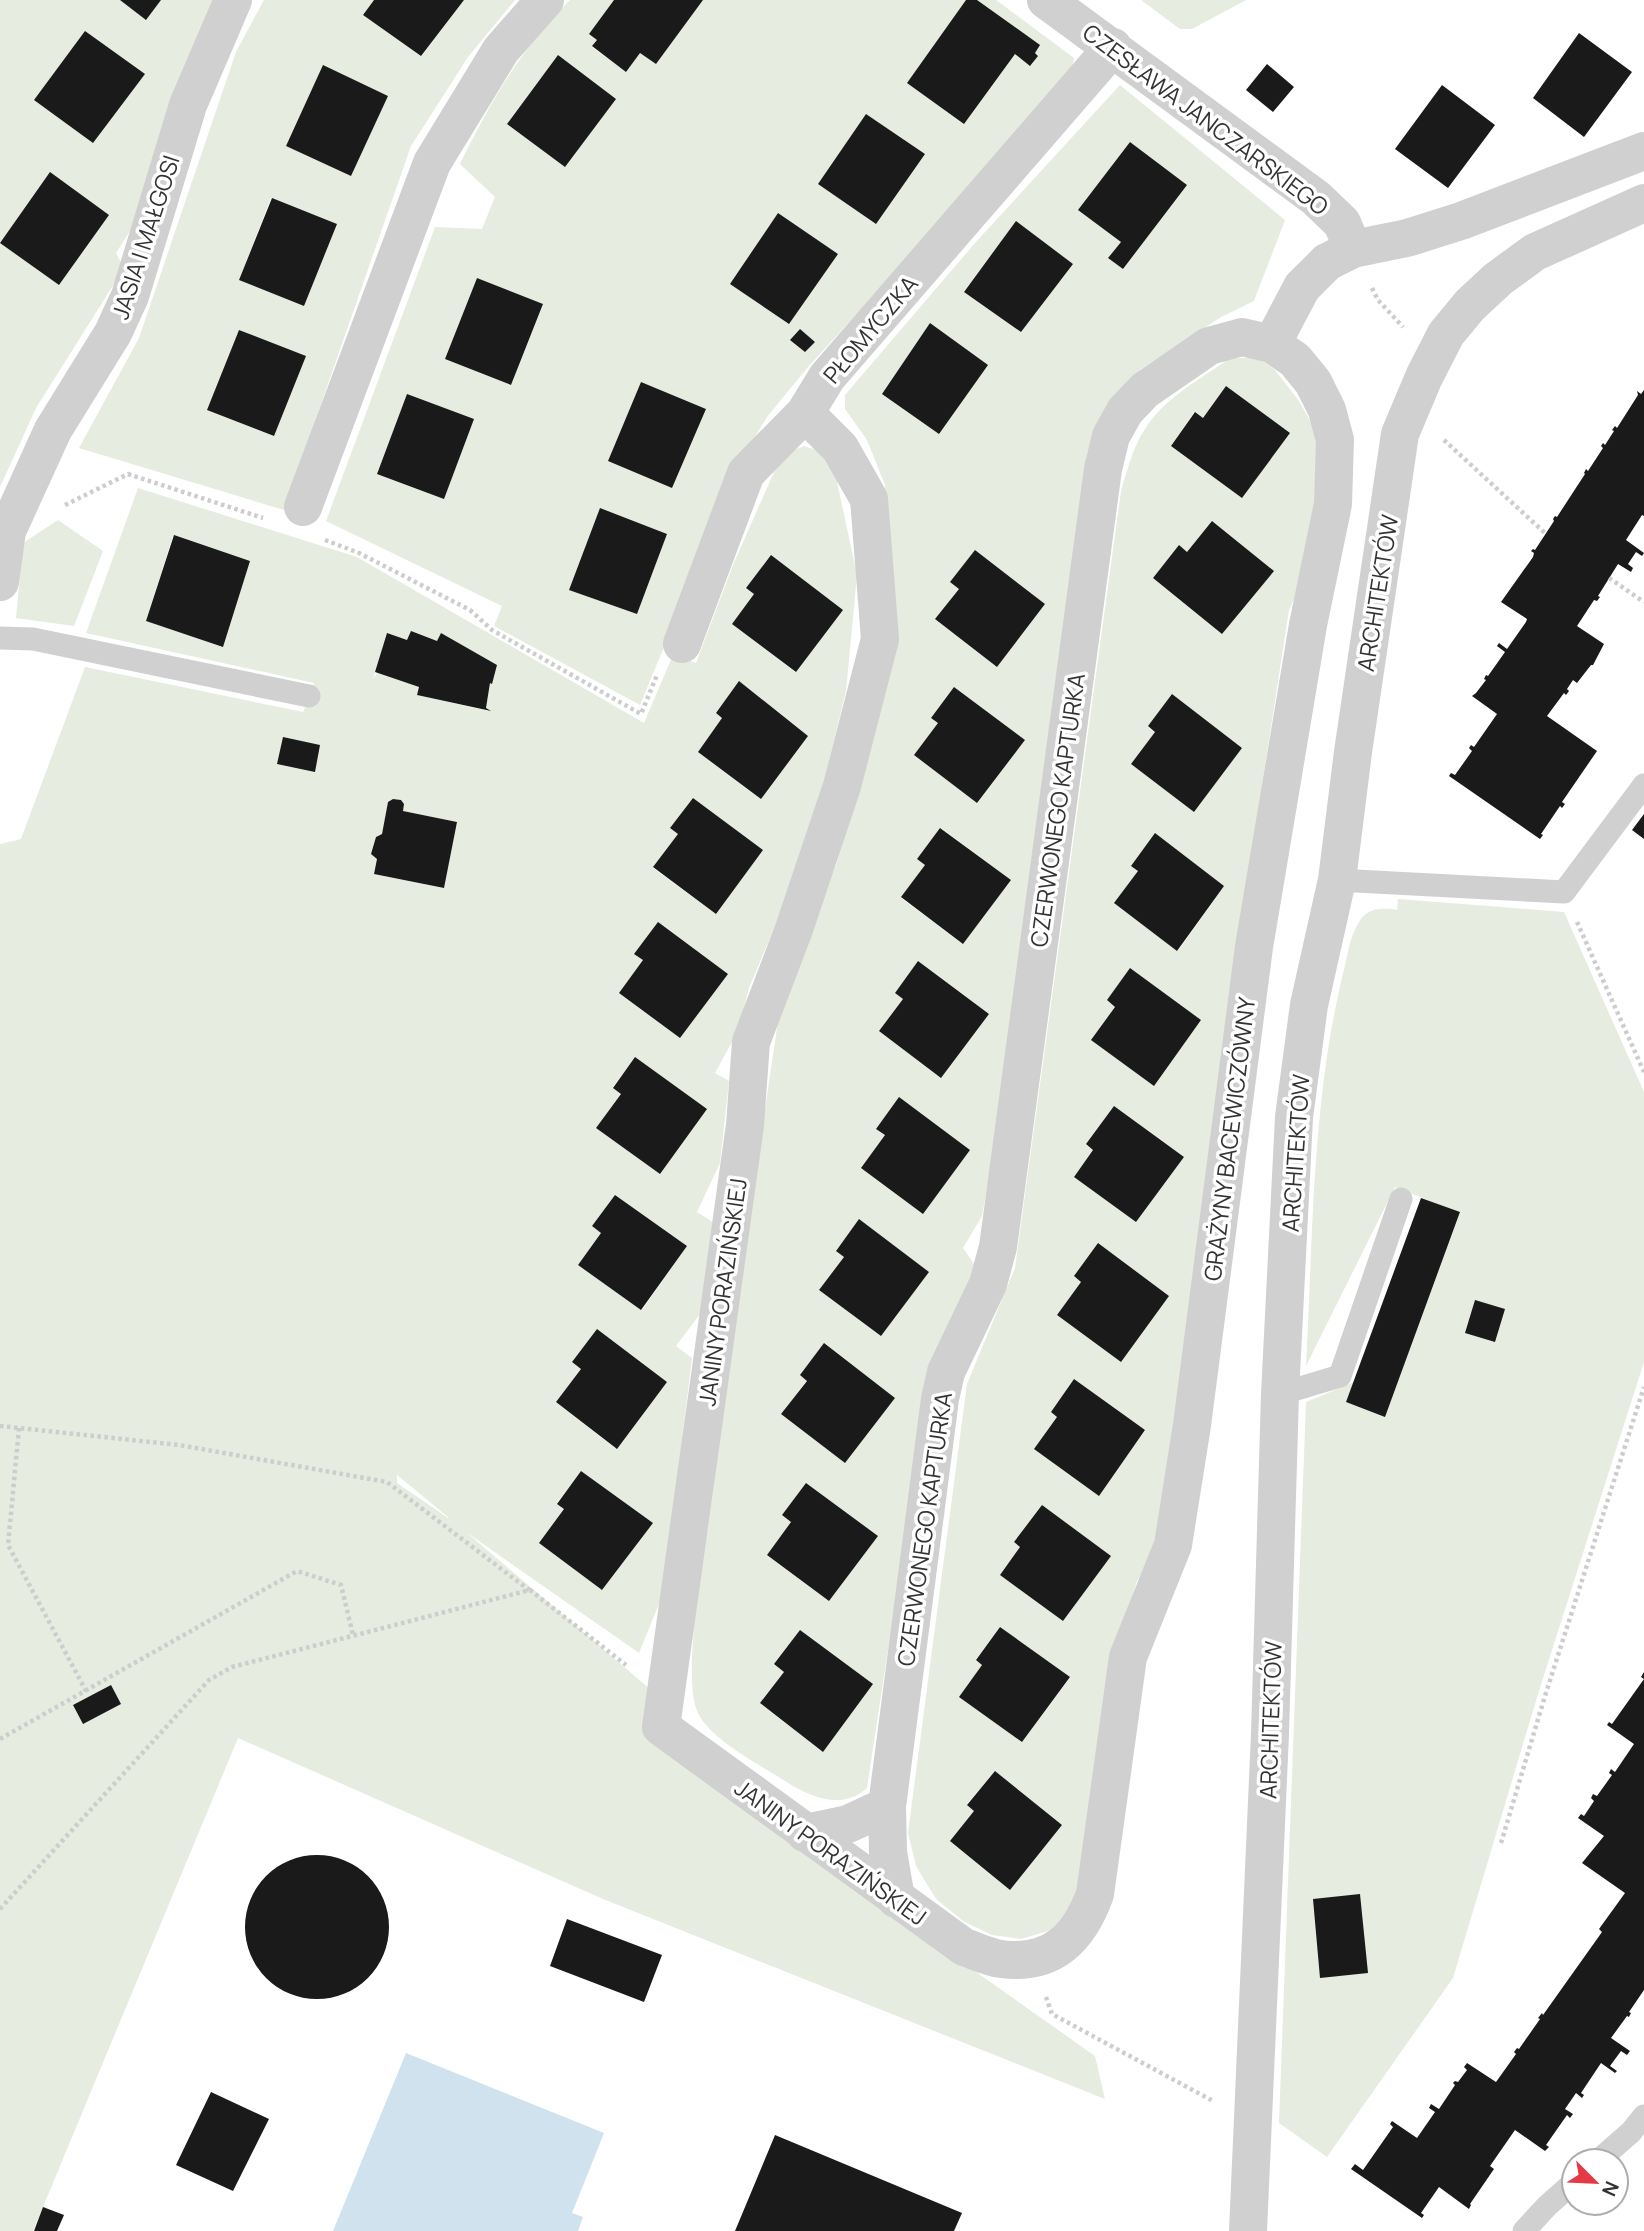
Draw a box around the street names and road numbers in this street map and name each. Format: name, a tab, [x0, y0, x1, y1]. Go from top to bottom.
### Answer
street label: CZESŁAWA JANCZARSKIEGO	[1077, 16, 1335, 222]
street label: JASIA I MAŁGOSI	[103, 151, 187, 323]
street label: PŁOMYCZKA	[815, 268, 925, 390]
street label: ARCHITEKTÓW	[1349, 512, 1405, 674]
street label: CZERWONEGO KAPTURKA	[1022, 671, 1092, 949]
street label: GRAŻYNY BACEWICZÓWNY	[1196, 995, 1262, 1283]
street label: ARCHITEKTÓW	[1274, 1073, 1317, 1233]
street label: JANINY PORAZIŃSKIEJ	[690, 1176, 754, 1408]
street label: CZERWONEGO KAPTURKA	[889, 1390, 959, 1668]
street label: ARCHITEKTÓW	[1251, 1640, 1289, 1800]
street label: JANINY PORAZIŃSKIEJ	[729, 1771, 933, 1933]

